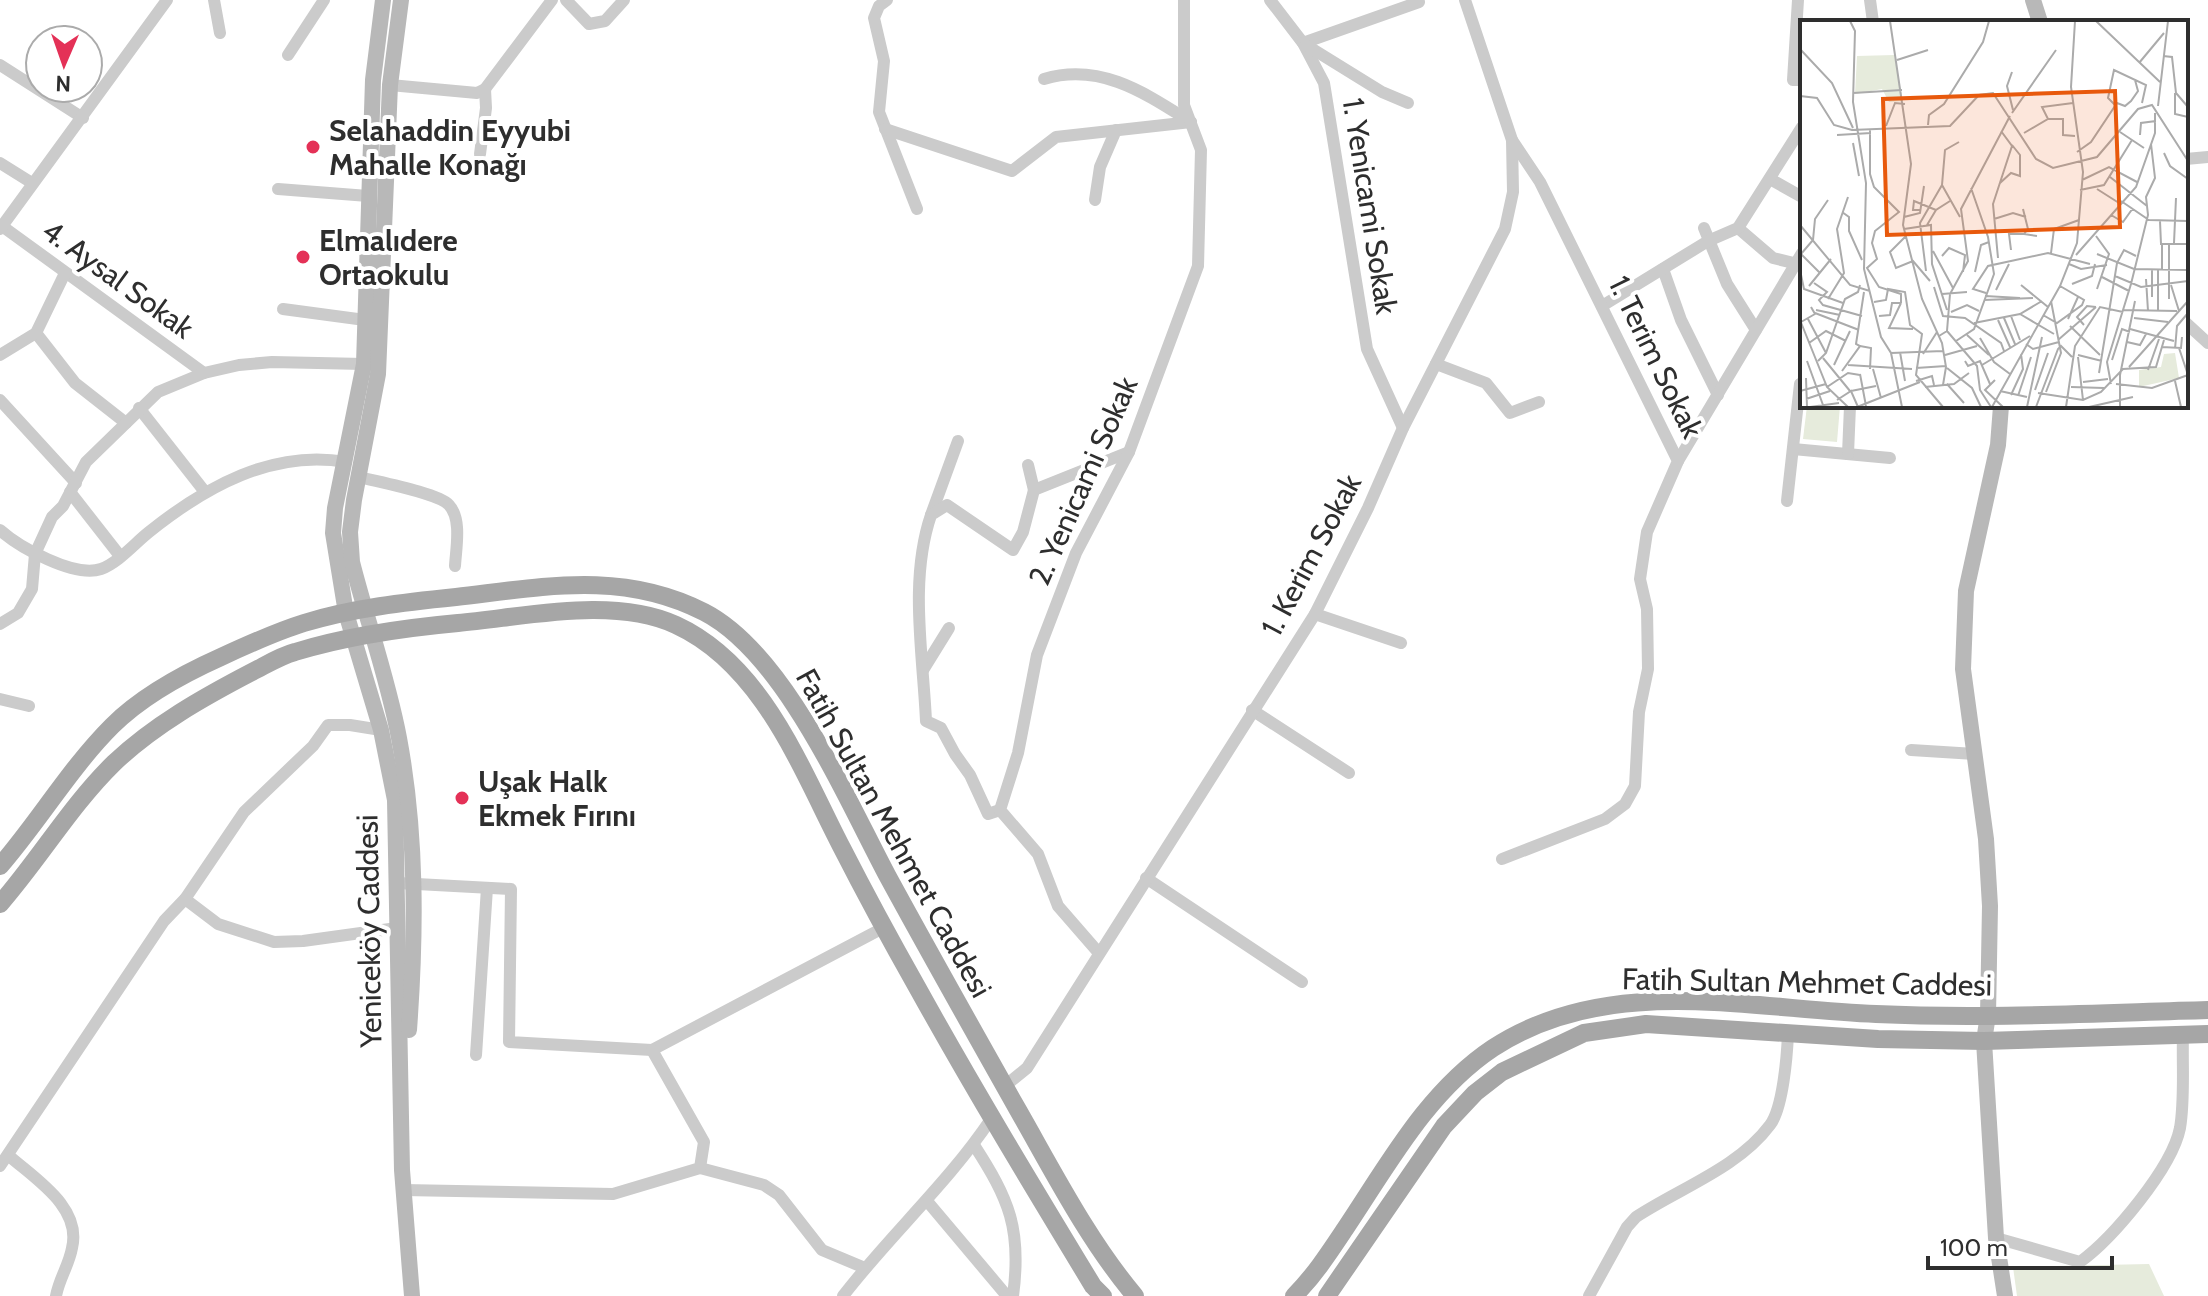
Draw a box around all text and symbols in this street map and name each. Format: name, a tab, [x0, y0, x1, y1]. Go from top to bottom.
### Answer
inset map	[1800, 20, 2188, 408]
north arrow	[24, 24, 104, 104]
text: N	[55, 70, 72, 97]
street label: 1. Yenicami Sokak	[1335, 95, 1405, 317]
place label: Selahaddin Eyyubi Mahalle Konağı	[329, 112, 571, 183]
marker: Selahaddin Eyyubi Mahalle Konağı	[304, 138, 322, 156]
street label: 4. Aysal Sokak	[35, 212, 201, 347]
place label: Elmalıdere Ortaokulu	[319, 222, 458, 293]
marker: Elmalıdere Ortaokulu	[294, 248, 312, 266]
street label: 1. Terim Sokak	[1601, 270, 1711, 445]
street label: 2. Yenicami Sokak	[1020, 371, 1146, 591]
street label: 1. Kerim Sokak	[1253, 467, 1369, 642]
street label: Fatih Sultan Mehmet Caddesi	[788, 662, 1000, 1004]
place label: Uşak Halk Ekmek Fırını	[478, 763, 636, 834]
marker: Uşak Halk Ekmek Fırını	[453, 789, 471, 807]
street label: Yeniceköy Caddesi	[348, 814, 390, 1049]
street label: Fatih Sultan Mehmet Caddesi	[1622, 960, 1992, 1004]
scale bar	[1928, 1220, 2112, 1270]
text: 100 m	[1940, 1233, 2008, 1262]

